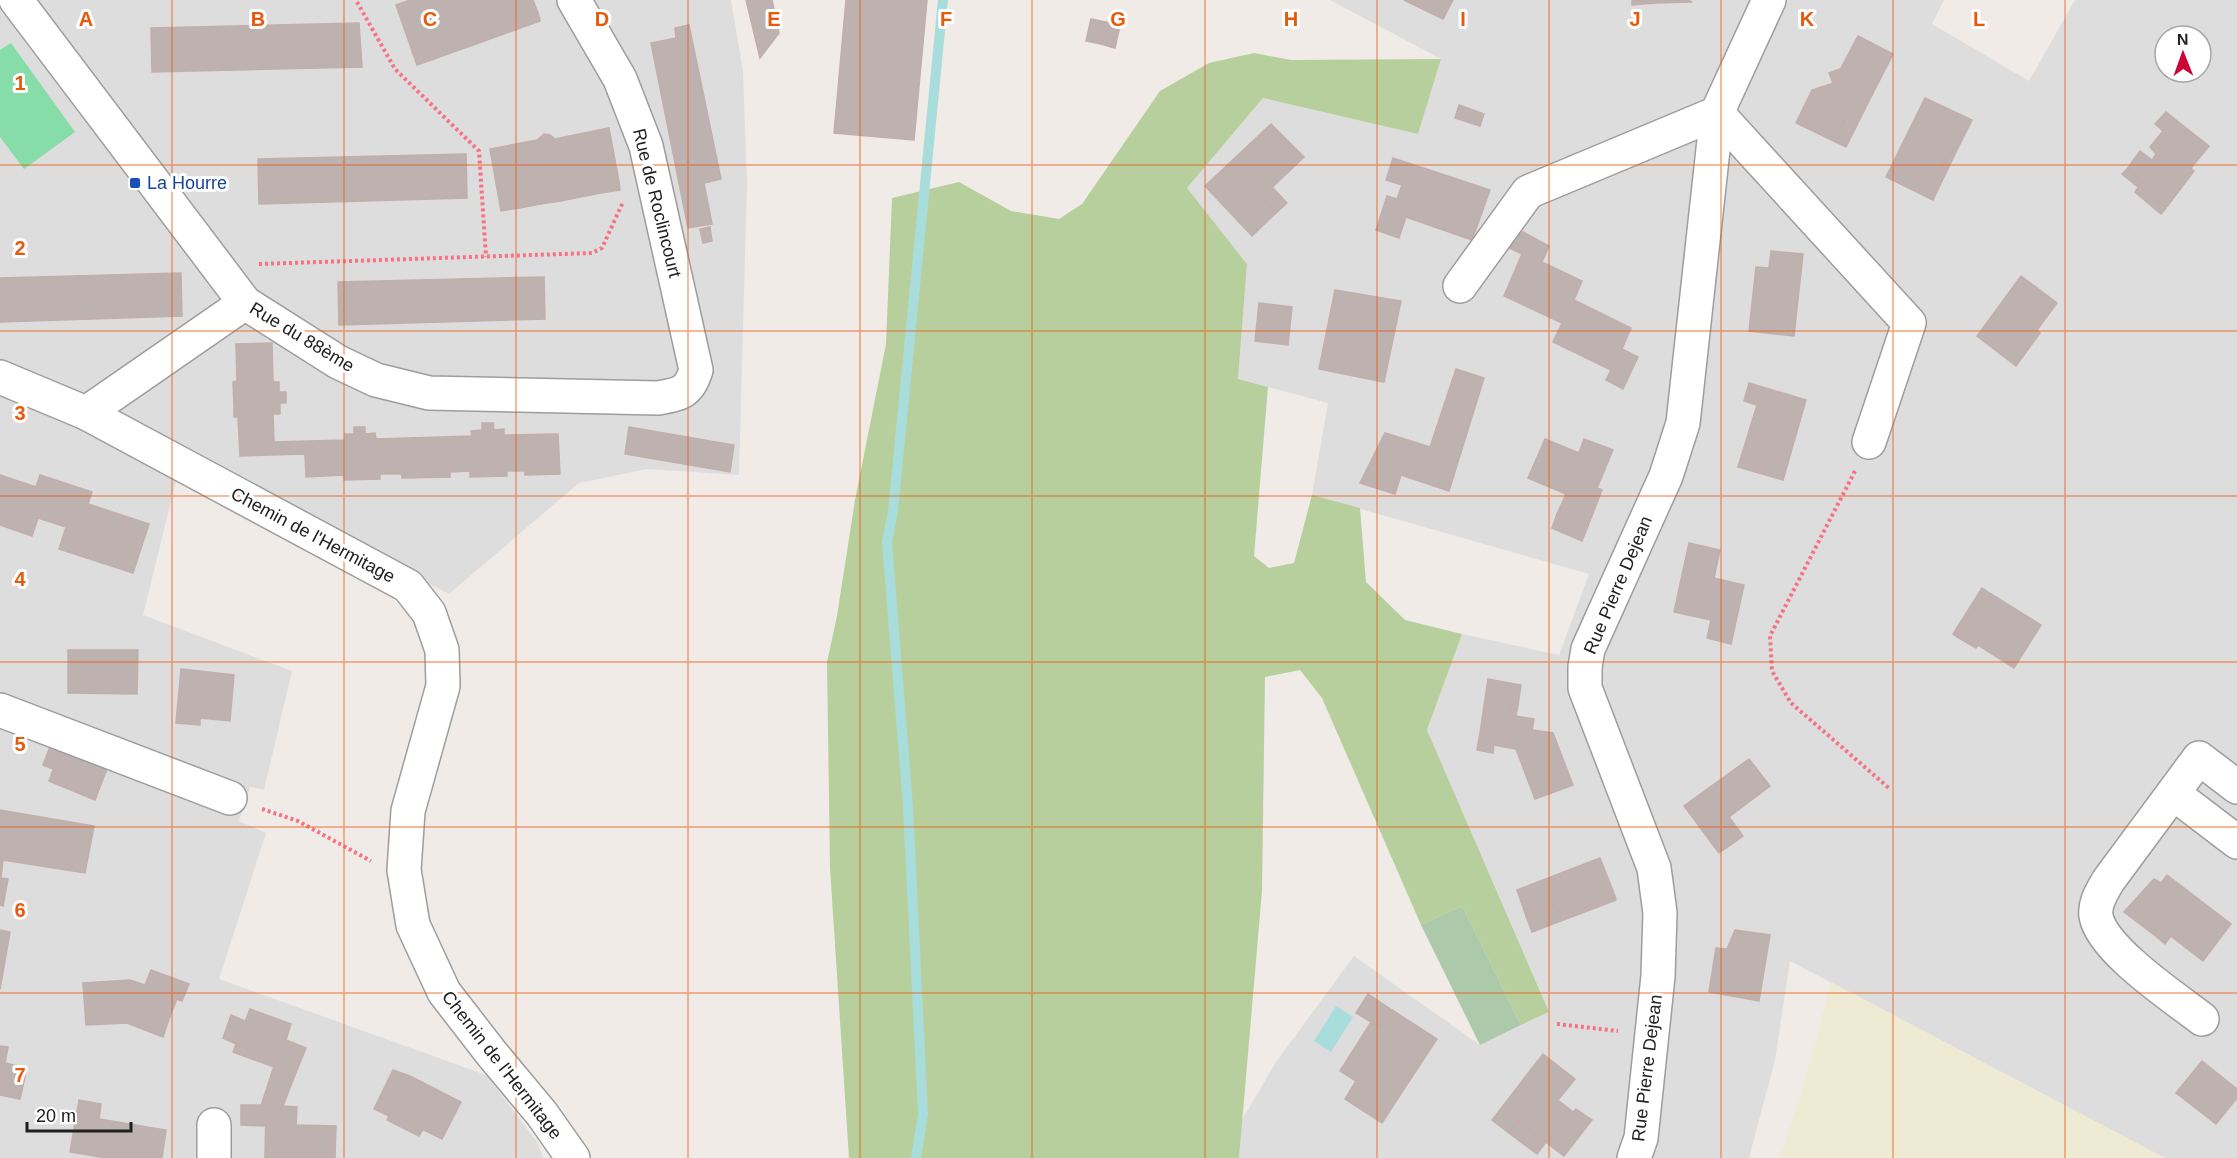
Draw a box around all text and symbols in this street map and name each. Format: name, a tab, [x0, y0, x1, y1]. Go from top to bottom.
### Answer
text: A	[79, 8, 93, 30]
text: B	[251, 8, 265, 30]
text: C	[423, 8, 437, 30]
text: D	[595, 8, 609, 30]
text: E	[767, 8, 781, 30]
text: F	[940, 8, 952, 30]
text: G	[1110, 8, 1126, 30]
text: H	[1284, 8, 1298, 30]
text: I	[1460, 8, 1466, 30]
text: J	[1629, 8, 1641, 30]
text: K	[1800, 8, 1815, 30]
text: L	[1973, 8, 1985, 30]
north arrow	[2153, 24, 2213, 84]
text: N	[2177, 31, 2189, 48]
text: 1	[14, 72, 26, 94]
street label: Rue de Roclincourt	[629, 126, 685, 280]
place label: La Hourre	[147, 173, 227, 193]
marker: La Hourre	[128, 176, 142, 190]
text: 2	[14, 237, 26, 259]
street label: Rue du 88ème	[246, 298, 358, 376]
text: 3	[14, 402, 26, 424]
street label: Chemin de l'Hermitage	[228, 483, 398, 587]
street label: Rue Pierre Dejean	[1580, 513, 1656, 657]
text: 4	[14, 568, 26, 590]
text: 5	[14, 733, 26, 755]
text: 6	[14, 899, 26, 921]
street label: Chemin de l'Hermitage	[438, 987, 566, 1143]
street label: Rue Pierre Dejean	[1628, 993, 1666, 1143]
text: 7	[14, 1064, 26, 1086]
scale bar	[27, 1095, 130, 1133]
text: 20 m	[36, 1106, 76, 1126]

